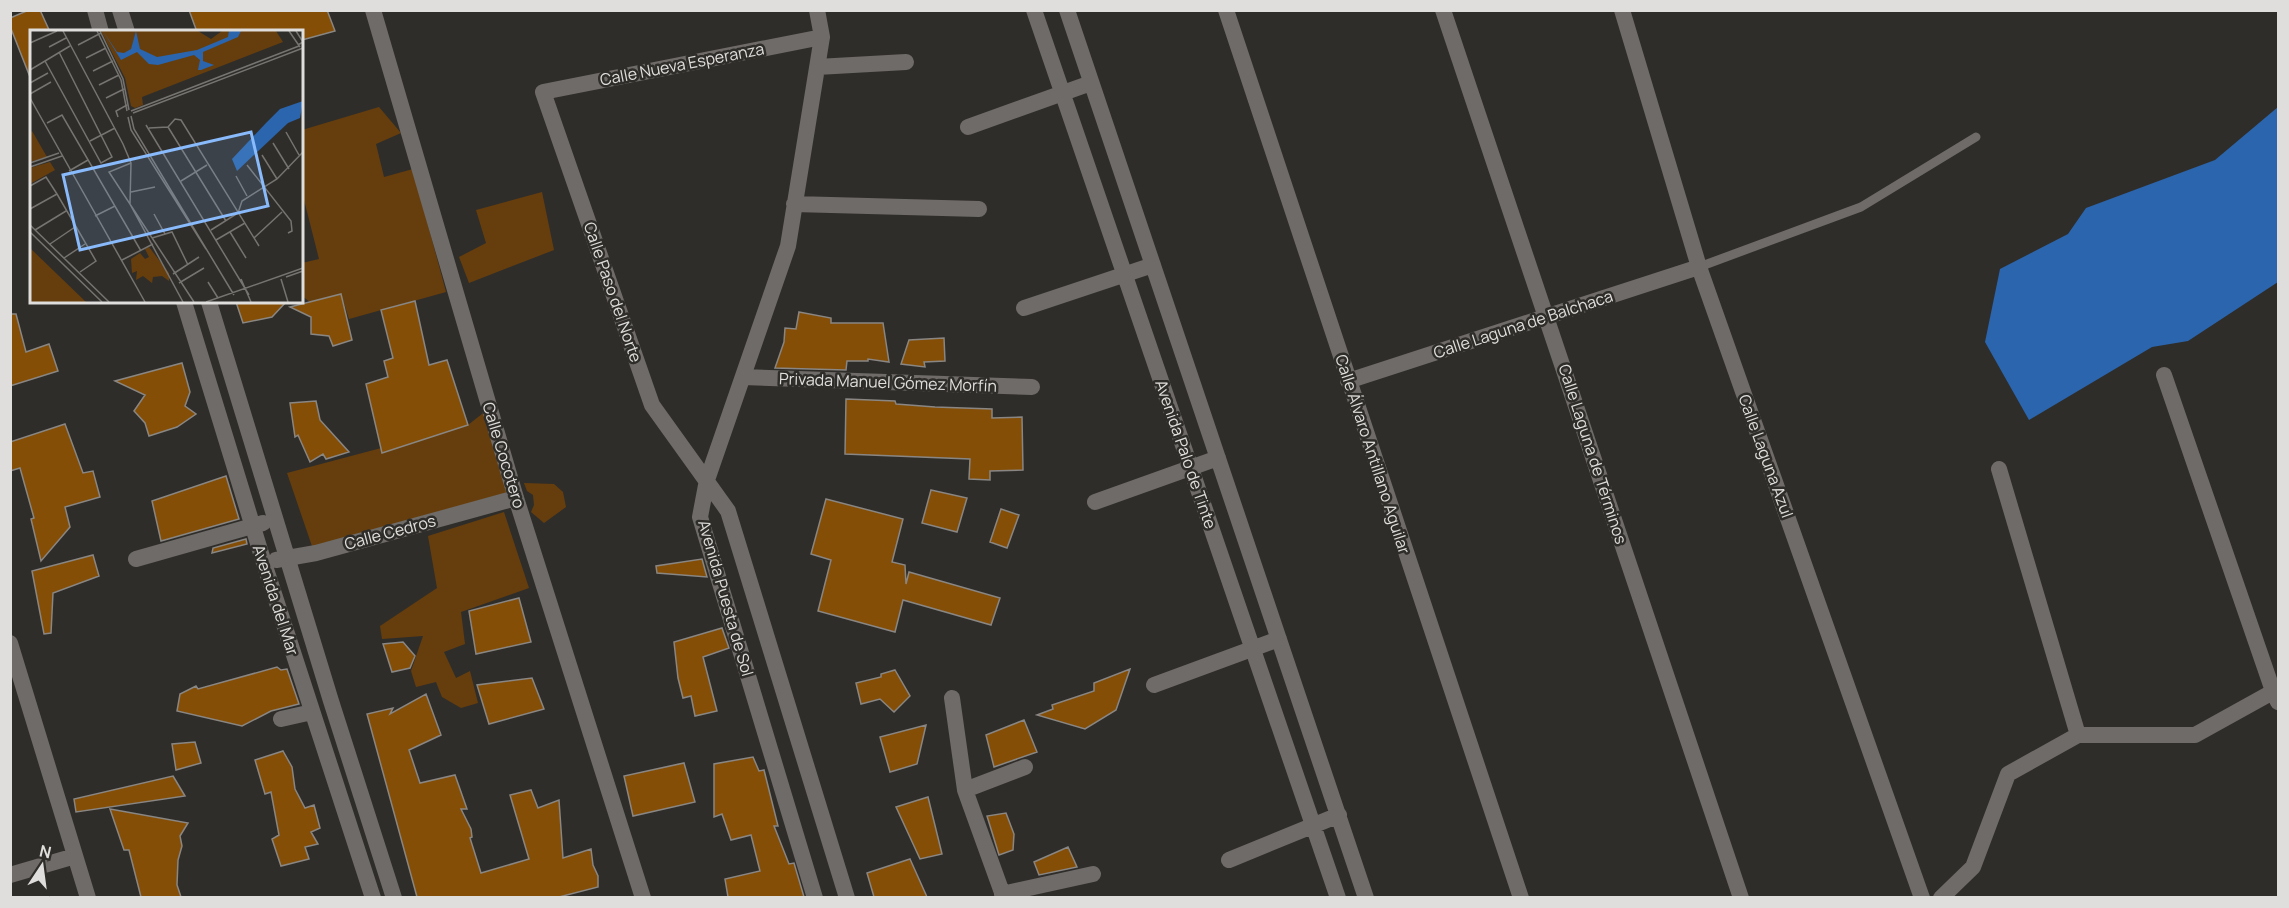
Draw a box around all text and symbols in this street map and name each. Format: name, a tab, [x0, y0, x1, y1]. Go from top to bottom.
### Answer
inset map	[30, 30, 303, 303]
street label: Calle Nueva Esperanza	[598, 37, 766, 91]
street label: Calle Paso del Norte	[579, 219, 647, 365]
street label: Calle Laguna de Balchaca	[1430, 285, 1616, 363]
street label: Calle Álvaro Antillano Aguilar	[1330, 351, 1416, 557]
street label: Calle Laguna de Términos	[1553, 361, 1633, 547]
street label: Privada Manuel Gómez Morfín	[779, 367, 997, 397]
street label: Avenida Palo de Tinte	[1150, 377, 1222, 531]
street label: Calle Laguna Azul	[1733, 391, 1799, 521]
street label: Calle Cocotero	[477, 399, 531, 511]
street label: Calle Cedros	[342, 509, 438, 555]
street label: Avenida Puesta de Sol	[693, 517, 759, 679]
street label: Avenida del Mar	[248, 542, 304, 658]
north arrow	[12, 836, 72, 896]
text: N	[37, 839, 53, 863]

